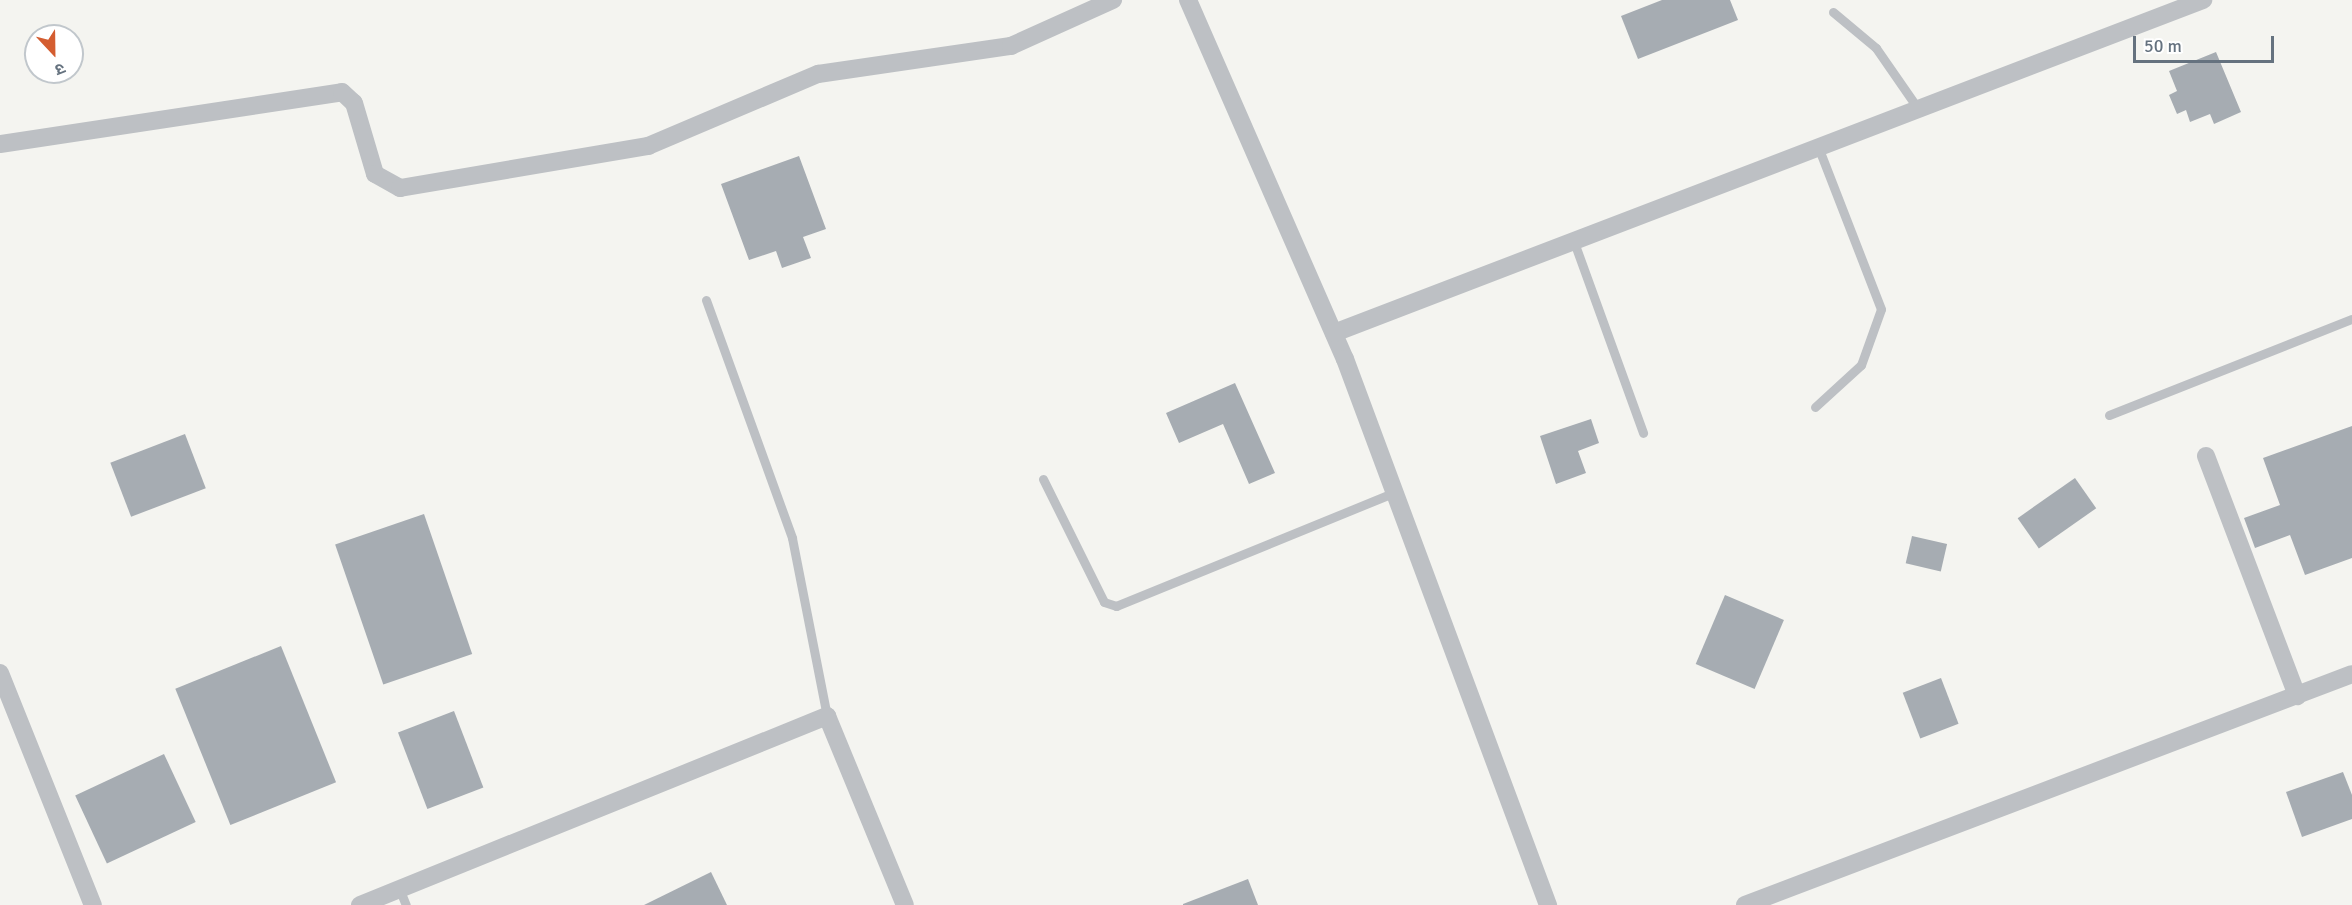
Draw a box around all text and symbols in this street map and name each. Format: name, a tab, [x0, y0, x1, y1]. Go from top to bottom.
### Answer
north arrow	[24, 24, 84, 84]
scale bar	[2136, 24, 2277, 62]
text: 50 m	[2144, 35, 2182, 57]
text: उ	[52, 58, 68, 80]

